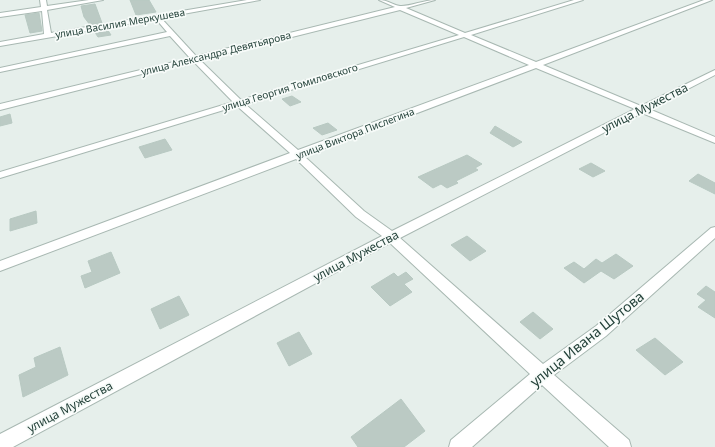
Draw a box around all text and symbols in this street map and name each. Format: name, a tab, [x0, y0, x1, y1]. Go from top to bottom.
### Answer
street label: улица Василия Меркушева	[54, 5, 186, 41]
street label: улица Александра Девятьярова	[140, 28, 292, 78]
street label: улица Георгия Томиловского	[221, 60, 359, 114]
street label: улица Мужества	[599, 79, 691, 137]
street label: улица Виктора Пислегина	[294, 104, 416, 162]
street label: улица Мужества	[310, 226, 402, 285]
street label: улица Ивана Шутова	[526, 287, 648, 391]
street label: улица Мужества	[24, 377, 116, 436]

